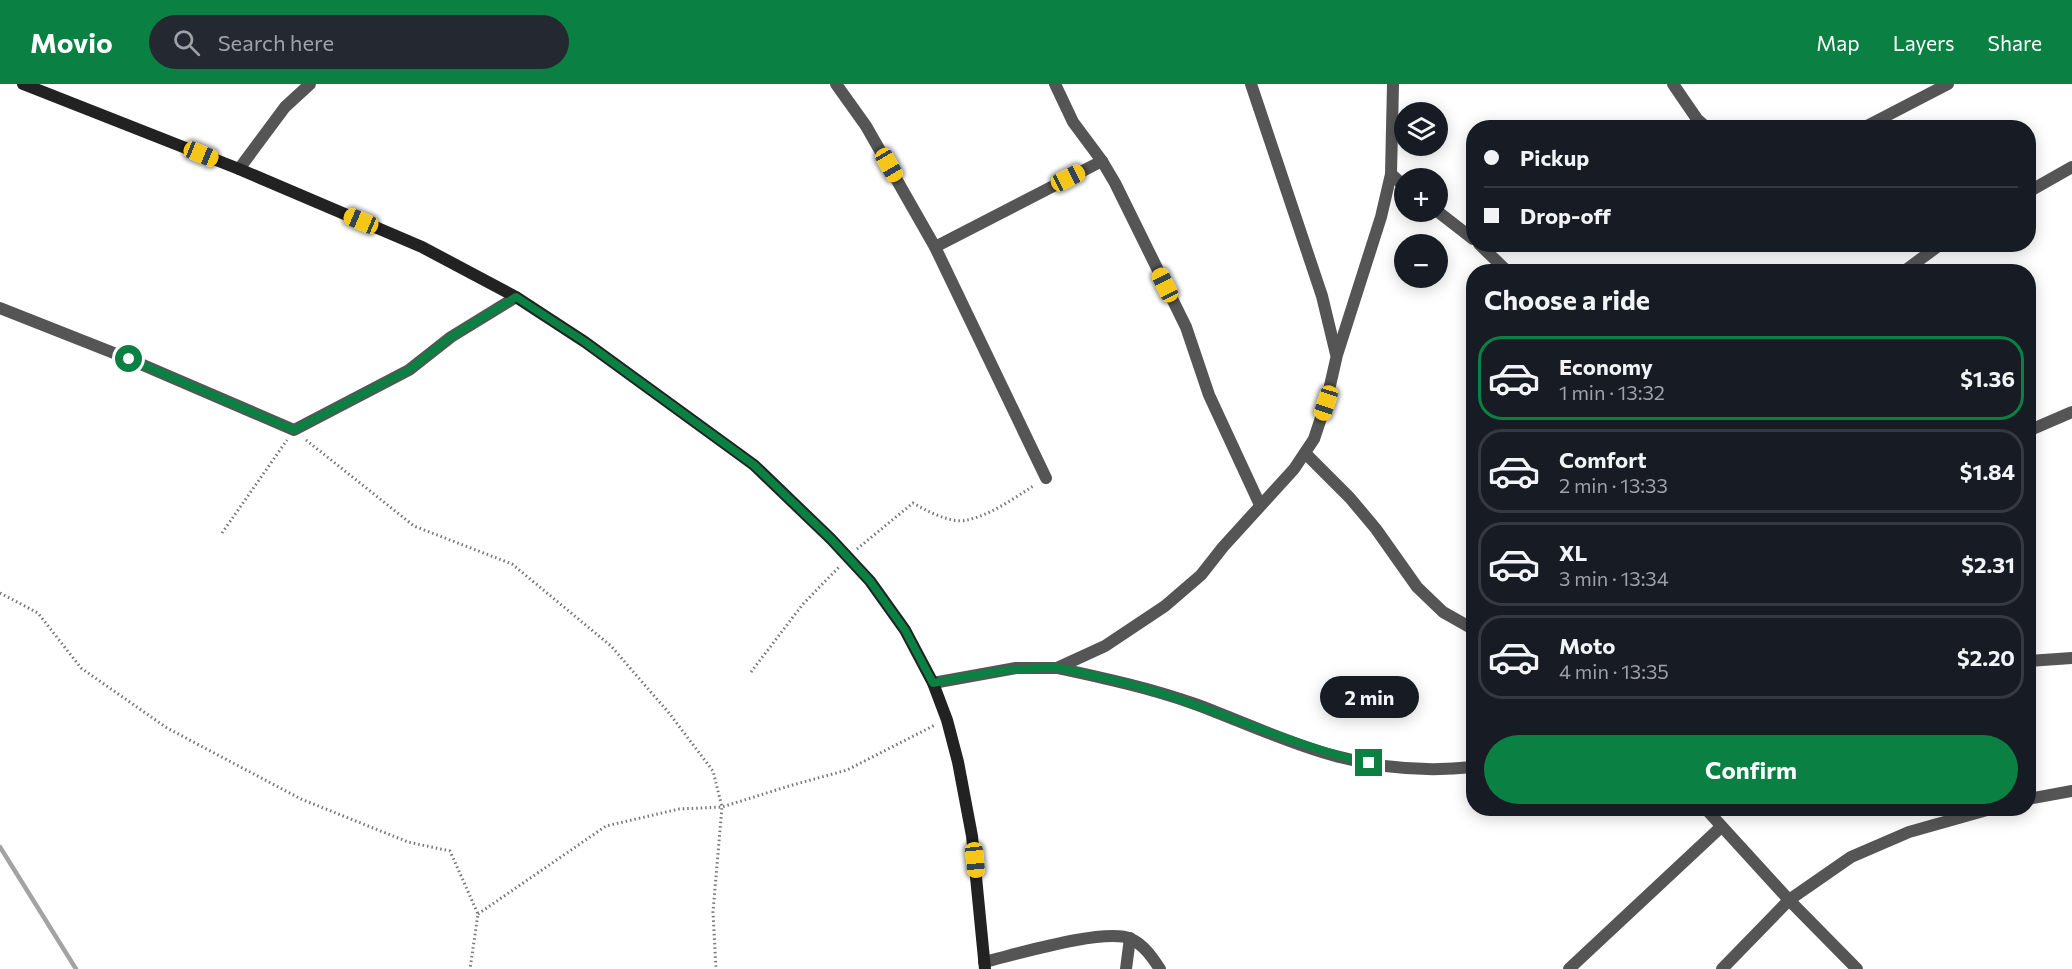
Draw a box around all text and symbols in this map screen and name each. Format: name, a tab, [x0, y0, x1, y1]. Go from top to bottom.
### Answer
search box	[149, 15, 569, 69]
text: Movio	[30, 25, 113, 59]
icon: search	[170, 26, 203, 59]
text: Search here	[218, 29, 334, 56]
text: Map	[1816, 30, 1860, 55]
text: Layers	[1893, 30, 1955, 55]
text: Share	[1988, 30, 2042, 55]
map controls	[1394, 102, 1448, 288]
button: layers	[1394, 102, 1448, 156]
car	[181, 139, 221, 169]
text: Pickup	[1520, 144, 1589, 171]
car	[872, 145, 906, 185]
car	[1048, 162, 1088, 194]
button: +	[1394, 168, 1448, 222]
text: Drop-off	[1520, 202, 1611, 229]
car	[341, 206, 381, 236]
button: −	[1394, 234, 1448, 288]
car	[1149, 265, 1181, 305]
text: Choose a ride	[1484, 283, 1650, 316]
route start	[115, 345, 142, 372]
icon: car	[1487, 351, 1541, 405]
text: Economy	[1559, 353, 1653, 380]
text: $1.36	[1960, 365, 2015, 392]
text: 1 min · 13:32	[1559, 380, 1665, 404]
car	[1312, 383, 1340, 423]
icon: car	[1487, 444, 1541, 498]
text: Comfort	[1559, 446, 1647, 473]
text: $1.84	[1960, 458, 2015, 485]
text: 2 min · 13:33	[1559, 473, 1668, 497]
icon: car	[1487, 537, 1541, 591]
text: XL	[1559, 539, 1587, 566]
text: $2.31	[1961, 551, 2015, 578]
text: 3 min · 13:34	[1559, 566, 1669, 590]
icon: car	[1487, 630, 1541, 684]
text: Moto	[1559, 632, 1615, 659]
text: $2.20	[1957, 644, 2015, 671]
text: 4 min · 13:35	[1559, 659, 1669, 683]
callout: 2 min	[1320, 676, 1418, 718]
text: 2 min	[1345, 685, 1394, 709]
button: Confirm	[1484, 735, 2018, 804]
route end	[1355, 749, 1382, 776]
car	[964, 841, 986, 879]

